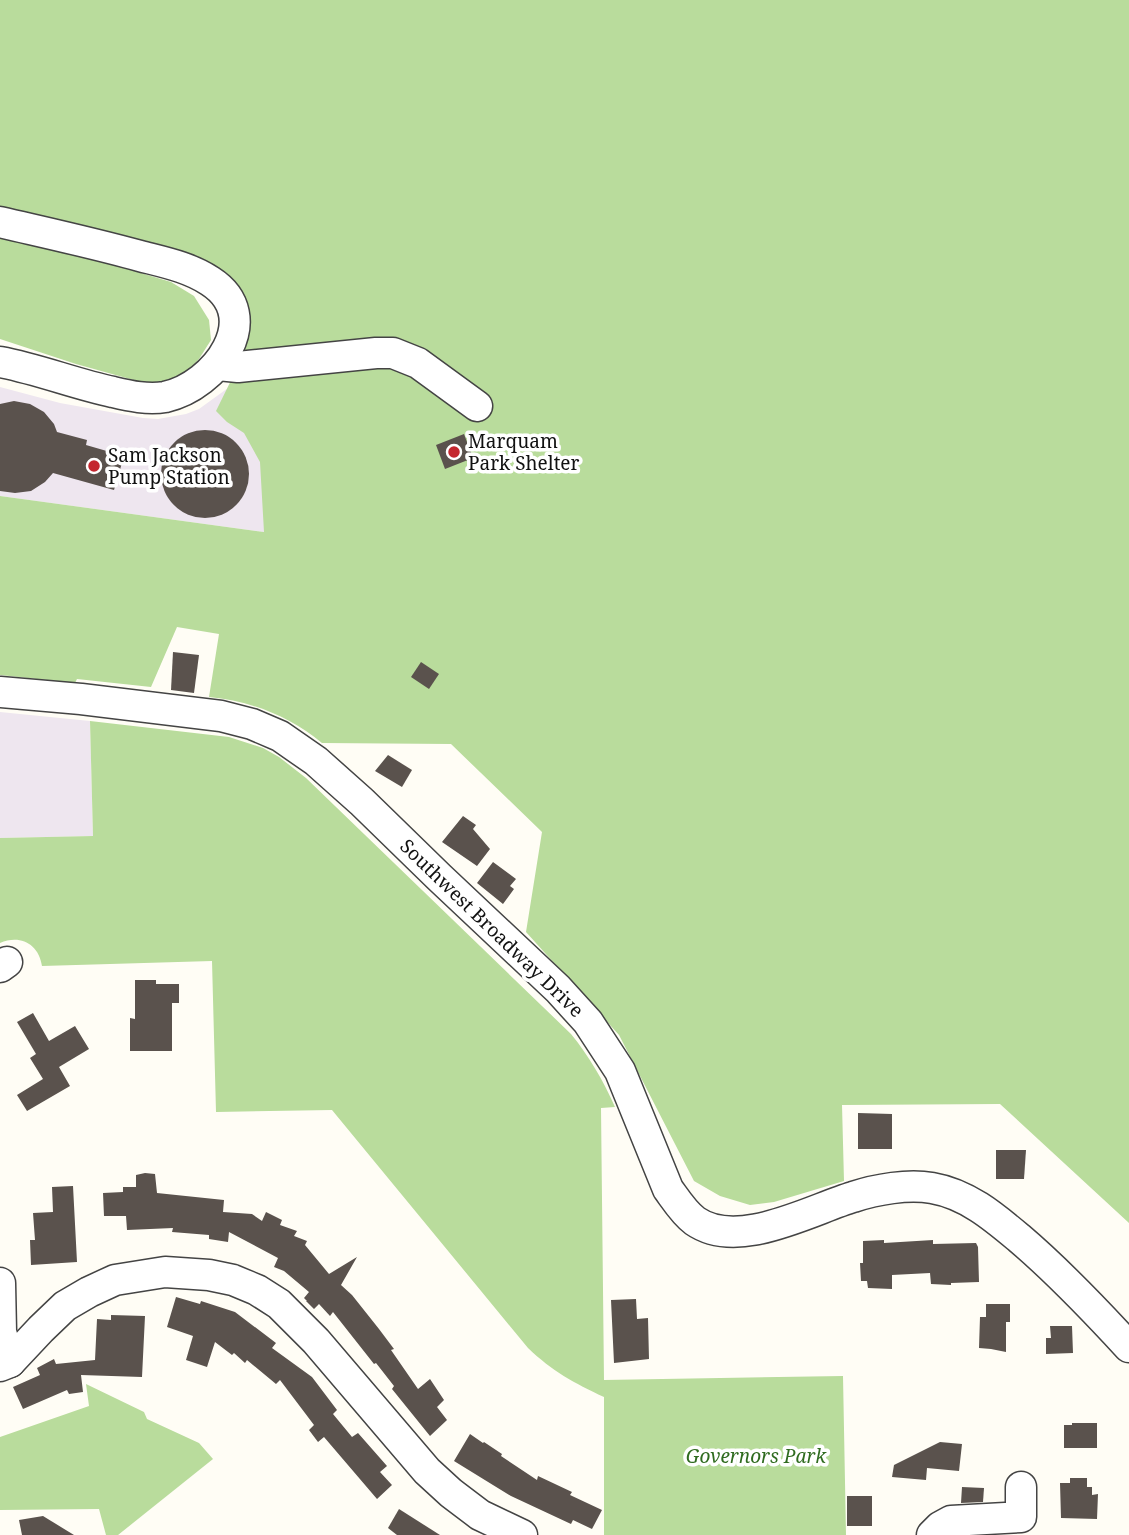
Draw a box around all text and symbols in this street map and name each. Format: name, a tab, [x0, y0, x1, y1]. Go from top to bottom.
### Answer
place label: Marquam Park Shelter	[468, 428, 579, 476]
place label: Sam Jackson Pump Station	[108, 442, 230, 490]
marker: Marquam Park Shelter	[446, 444, 462, 460]
marker: Sam Jackson Pump Station	[86, 458, 102, 474]
street label: Southwest Broadway Drive	[395, 833, 589, 1023]
park label: Governors Park	[686, 1443, 827, 1469]

